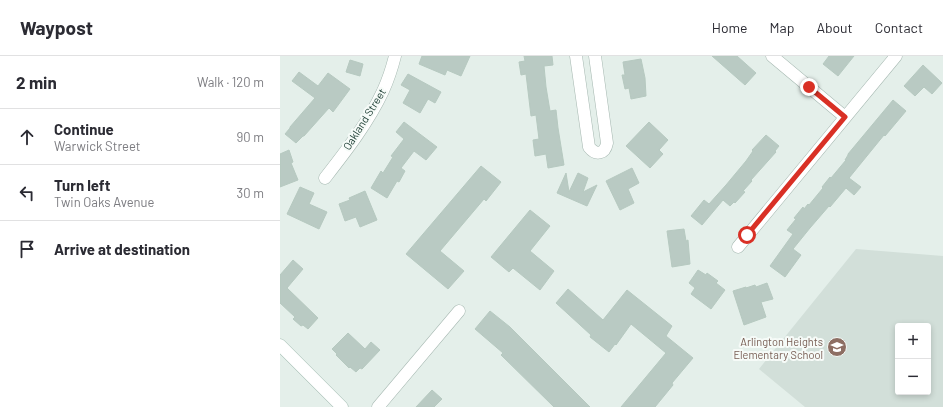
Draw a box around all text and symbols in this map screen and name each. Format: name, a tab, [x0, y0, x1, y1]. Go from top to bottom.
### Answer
text: Waypost	[20, 16, 93, 39]
text: Home	[712, 19, 748, 36]
text: Map	[770, 19, 794, 36]
text: About	[816, 19, 853, 36]
text: Contact	[875, 19, 923, 36]
text: 2 min	[16, 72, 57, 92]
text: Walk · 120 m	[197, 74, 264, 90]
route end	[800, 78, 818, 96]
street label: Oakland Street	[340, 86, 388, 152]
text: Continue	[54, 120, 114, 138]
icon: ahead	[16, 126, 38, 148]
text: 90 m	[237, 129, 264, 145]
text: Warwick Street	[54, 138, 141, 154]
text: Turn left	[54, 176, 110, 194]
icon: left	[16, 182, 38, 204]
text: 30 m	[237, 185, 264, 201]
text: Twin Oaks Avenue	[54, 194, 155, 210]
route start	[738, 226, 756, 244]
icon: arrive	[16, 238, 38, 260]
text: Arrive at destination	[54, 240, 190, 258]
map controls	[895, 323, 931, 395]
button: +	[895, 323, 931, 359]
place label: Arlington Heights Elementary School	[733, 335, 823, 361]
school or university icon: Arlington Heights Elementary School	[826, 336, 848, 358]
button: −	[895, 359, 931, 395]

